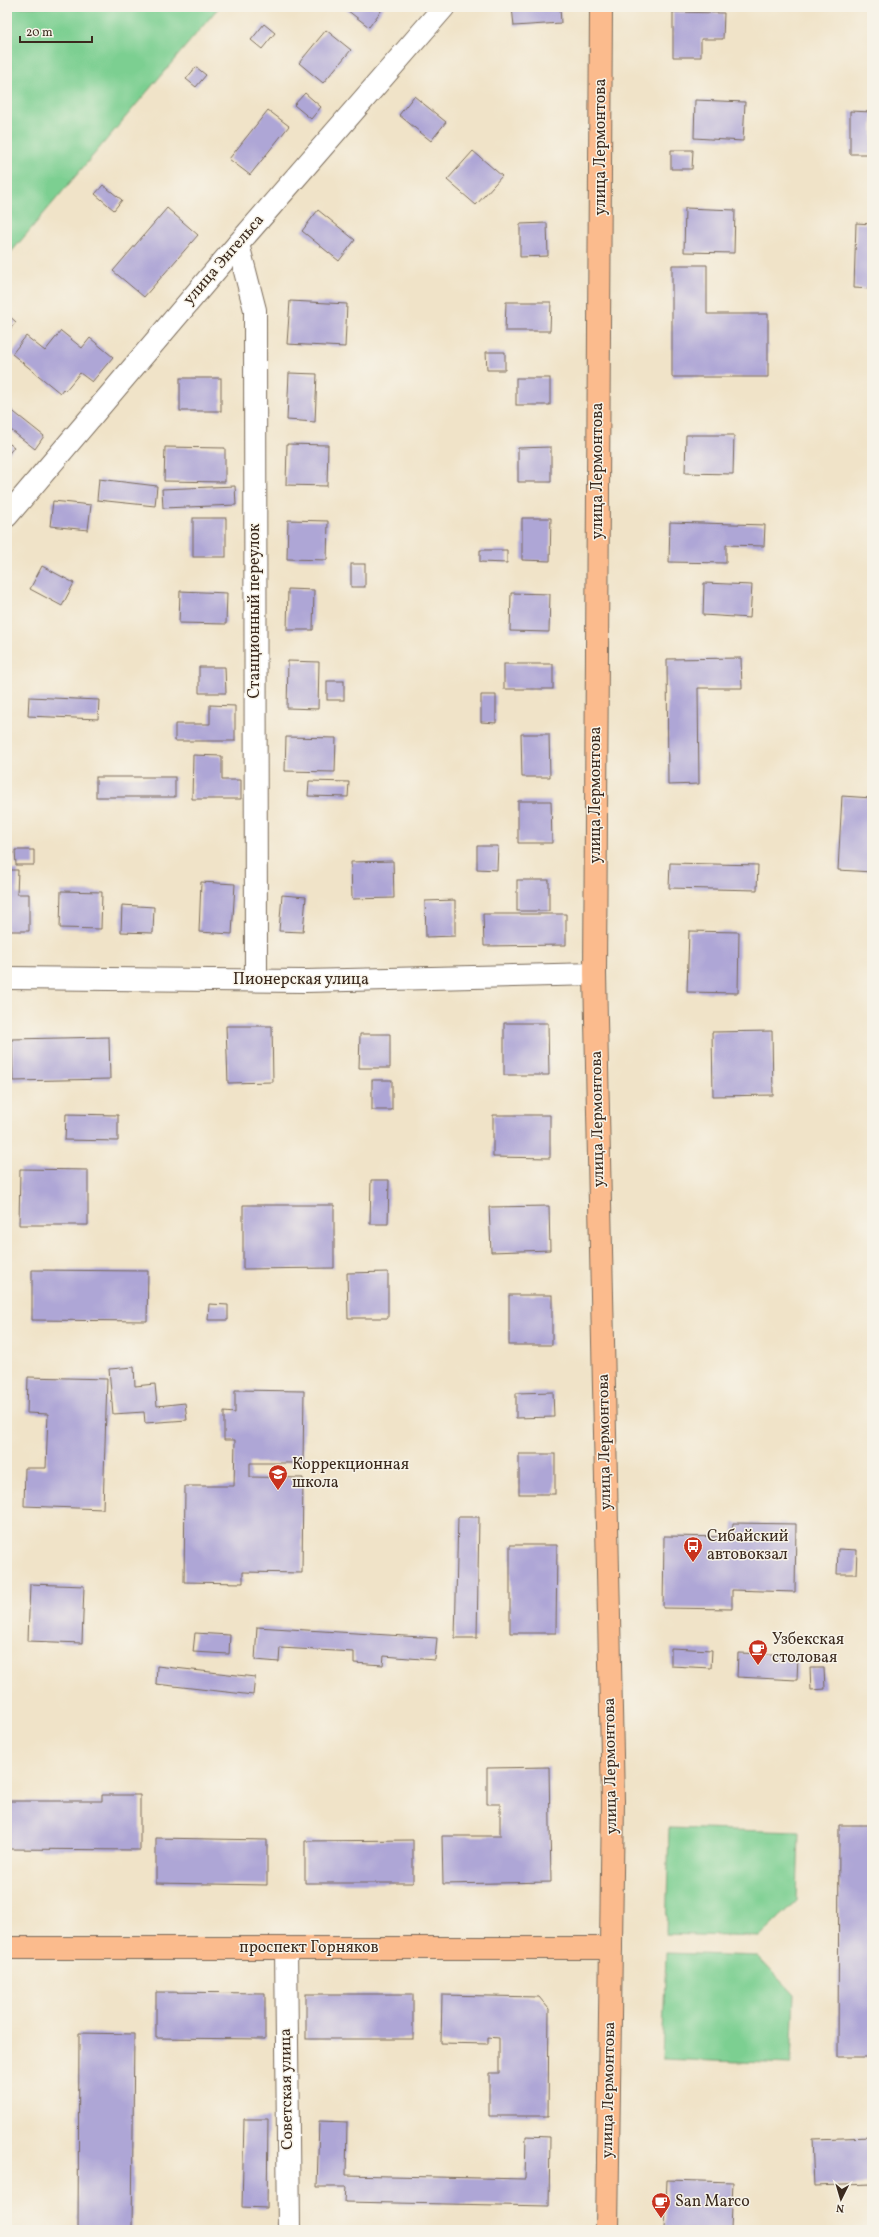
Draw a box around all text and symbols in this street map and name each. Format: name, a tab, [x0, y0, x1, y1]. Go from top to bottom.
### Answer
scale bar	[20, 18, 92, 44]
text: 20 m	[26, 25, 53, 41]
street label: улица Лермонтова	[590, 79, 612, 215]
street label: улица Энгельса	[179, 210, 269, 310]
street label: улица Лермонтова	[587, 403, 609, 539]
street label: Станционный переулок	[244, 523, 266, 698]
street label: улица Лермонтова	[585, 727, 607, 863]
street label: Пионерская улица	[233, 969, 369, 991]
street label: улица Лермонтова	[586, 1050, 610, 1188]
street label: улица Лермонтова	[593, 1373, 617, 1511]
place label: Коррекционная школа	[292, 1454, 409, 1494]
school or university icon: Коррекционная школа	[267, 1463, 289, 1491]
place label: Сибайский автовокзал	[707, 1526, 789, 1566]
bus stop icon: Сибайский автовокзал	[682, 1535, 704, 1563]
place label: Узбекская столовая	[772, 1629, 844, 1669]
cafe icon: Узбекская столовая	[747, 1638, 769, 1666]
street label: улица Лермонтова	[599, 1697, 623, 1835]
street label: проспект Горняков	[239, 1937, 379, 1959]
street label: улица Лермонтова	[597, 2021, 621, 2159]
street label: Советская улица	[275, 2028, 299, 2150]
north arrow	[821, 2179, 861, 2219]
cafe icon: San Marco	[650, 2191, 672, 2219]
place label: San Marco	[675, 2191, 750, 2213]
text: N	[836, 2200, 845, 2215]

